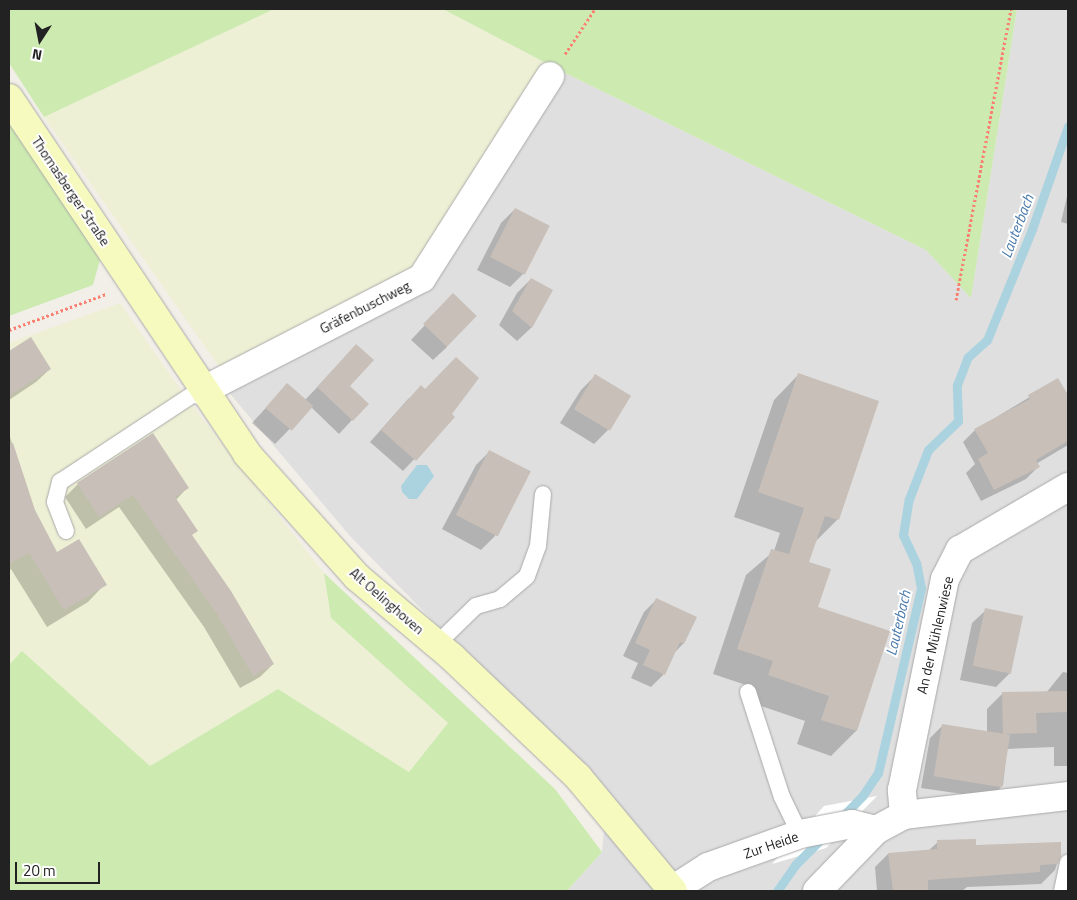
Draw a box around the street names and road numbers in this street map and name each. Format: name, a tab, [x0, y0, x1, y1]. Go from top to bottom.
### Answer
street label: Thomasberger Straße	[28, 133, 114, 249]
street label: Gräfenbuschweg	[317, 277, 413, 337]
street label: Alt Oelinghoven	[346, 564, 428, 638]
street label: An der Mühlenwiese	[913, 575, 957, 695]
street label: Zur Heide	[741, 828, 801, 862]

